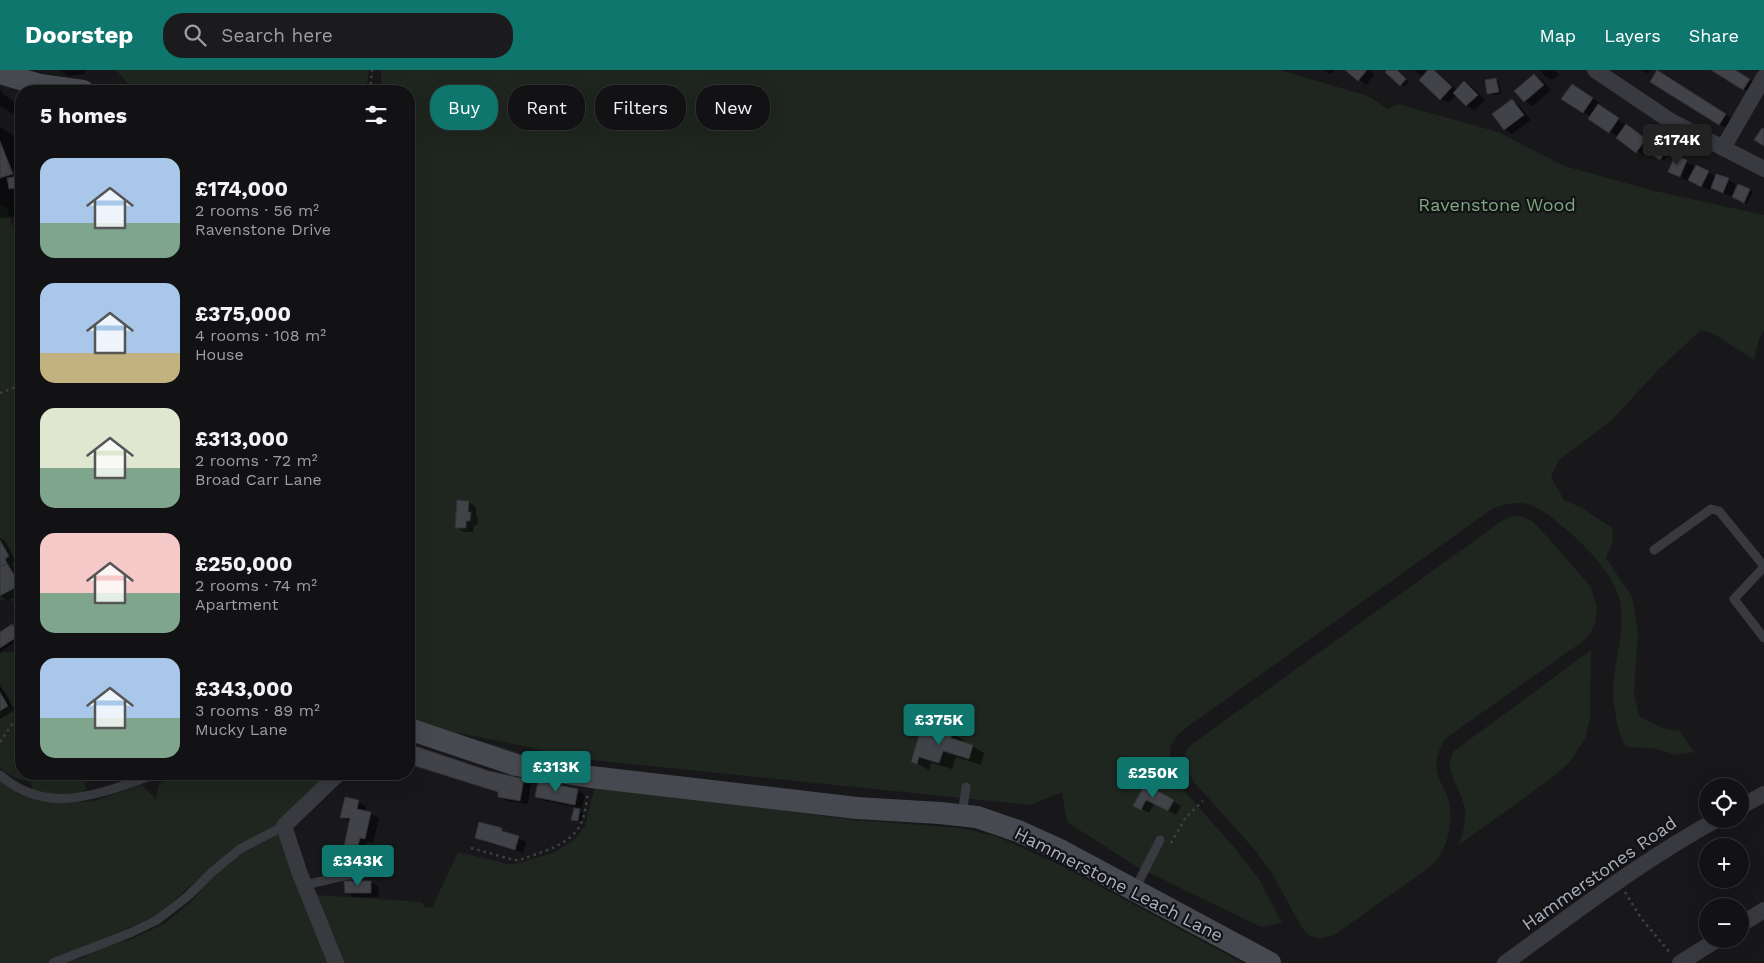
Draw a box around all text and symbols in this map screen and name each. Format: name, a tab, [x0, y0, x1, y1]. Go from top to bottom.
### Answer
search box	[163, 13, 513, 58]
text: Doorstep	[25, 21, 133, 49]
icon: search	[181, 21, 209, 49]
text: Search here	[221, 24, 333, 47]
text: Map	[1539, 25, 1576, 46]
text: Layers	[1604, 25, 1661, 46]
text: Share	[1689, 25, 1739, 46]
chip: Buy	[430, 85, 498, 130]
chip: Rent	[508, 85, 585, 130]
chip: Filters	[595, 85, 686, 130]
chip: New	[696, 85, 770, 130]
icon: filters	[362, 101, 390, 129]
text: 5 homes	[40, 103, 127, 128]
pin: £174K	[1642, 124, 1712, 166]
text: £174K	[1654, 130, 1700, 149]
text: £174,000	[195, 176, 288, 201]
icon: home	[80, 178, 140, 238]
park label: Ravenstone Wood	[1418, 194, 1576, 215]
text: 2 rooms · 56 m²	[195, 201, 319, 220]
text: Ravenstone Drive	[195, 220, 331, 239]
text: £375,000	[195, 301, 291, 326]
icon: home	[80, 303, 140, 363]
text: 4 rooms · 108 m²	[195, 326, 326, 345]
text: House	[195, 345, 244, 364]
text: £313,000	[195, 426, 288, 451]
icon: home	[80, 428, 140, 488]
text: 2 rooms · 72 m²	[195, 451, 318, 470]
text: Broad Carr Lane	[195, 470, 322, 489]
text: £250,000	[195, 551, 293, 576]
icon: home	[80, 553, 140, 613]
text: 2 rooms · 74 m²	[195, 576, 317, 595]
text: Apartment	[195, 595, 278, 614]
text: £343,000	[195, 676, 293, 701]
icon: home	[80, 678, 140, 738]
text: 3 rooms · 89 m²	[195, 701, 320, 720]
pin: £375K	[904, 704, 974, 746]
text: £375K	[915, 710, 963, 729]
text: Mucky Lane	[195, 720, 288, 739]
pin: £313K	[521, 750, 591, 793]
pin: £250K	[1118, 756, 1188, 799]
text: £313K	[533, 757, 579, 776]
text: £250K	[1128, 763, 1178, 782]
map controls	[1699, 778, 1749, 948]
button: locate	[1699, 778, 1749, 828]
street label: Hammerstones Road	[1518, 812, 1680, 934]
street label: Hammerstone Leach Lane	[1011, 822, 1227, 946]
button: +	[1699, 838, 1749, 888]
pin: £343K	[323, 844, 393, 887]
text: £343K	[333, 851, 383, 870]
button: −	[1699, 898, 1749, 948]

